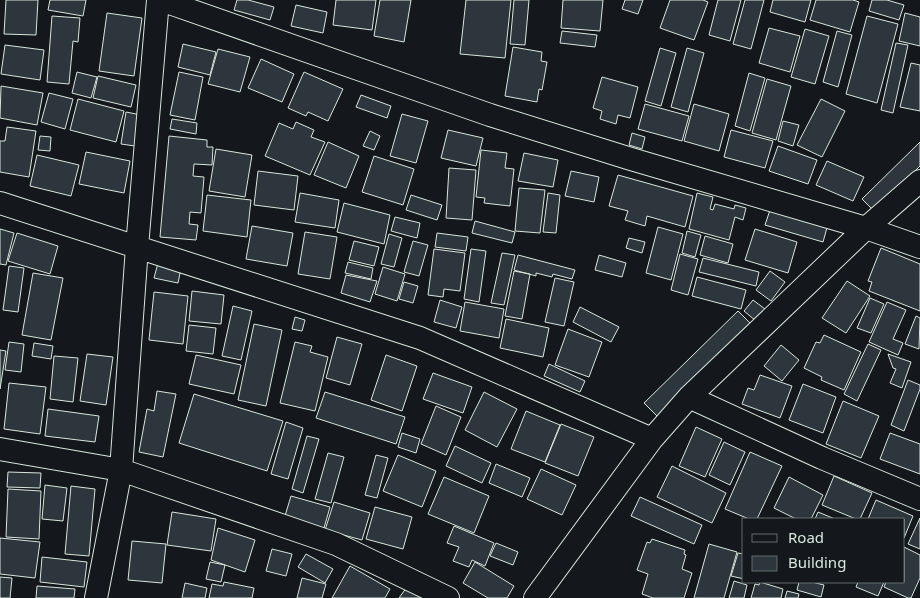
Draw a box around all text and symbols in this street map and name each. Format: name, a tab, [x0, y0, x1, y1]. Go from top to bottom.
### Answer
legend	[742, 518, 905, 583]
text: Road	[788, 527, 824, 547]
text: Building	[788, 552, 846, 572]

